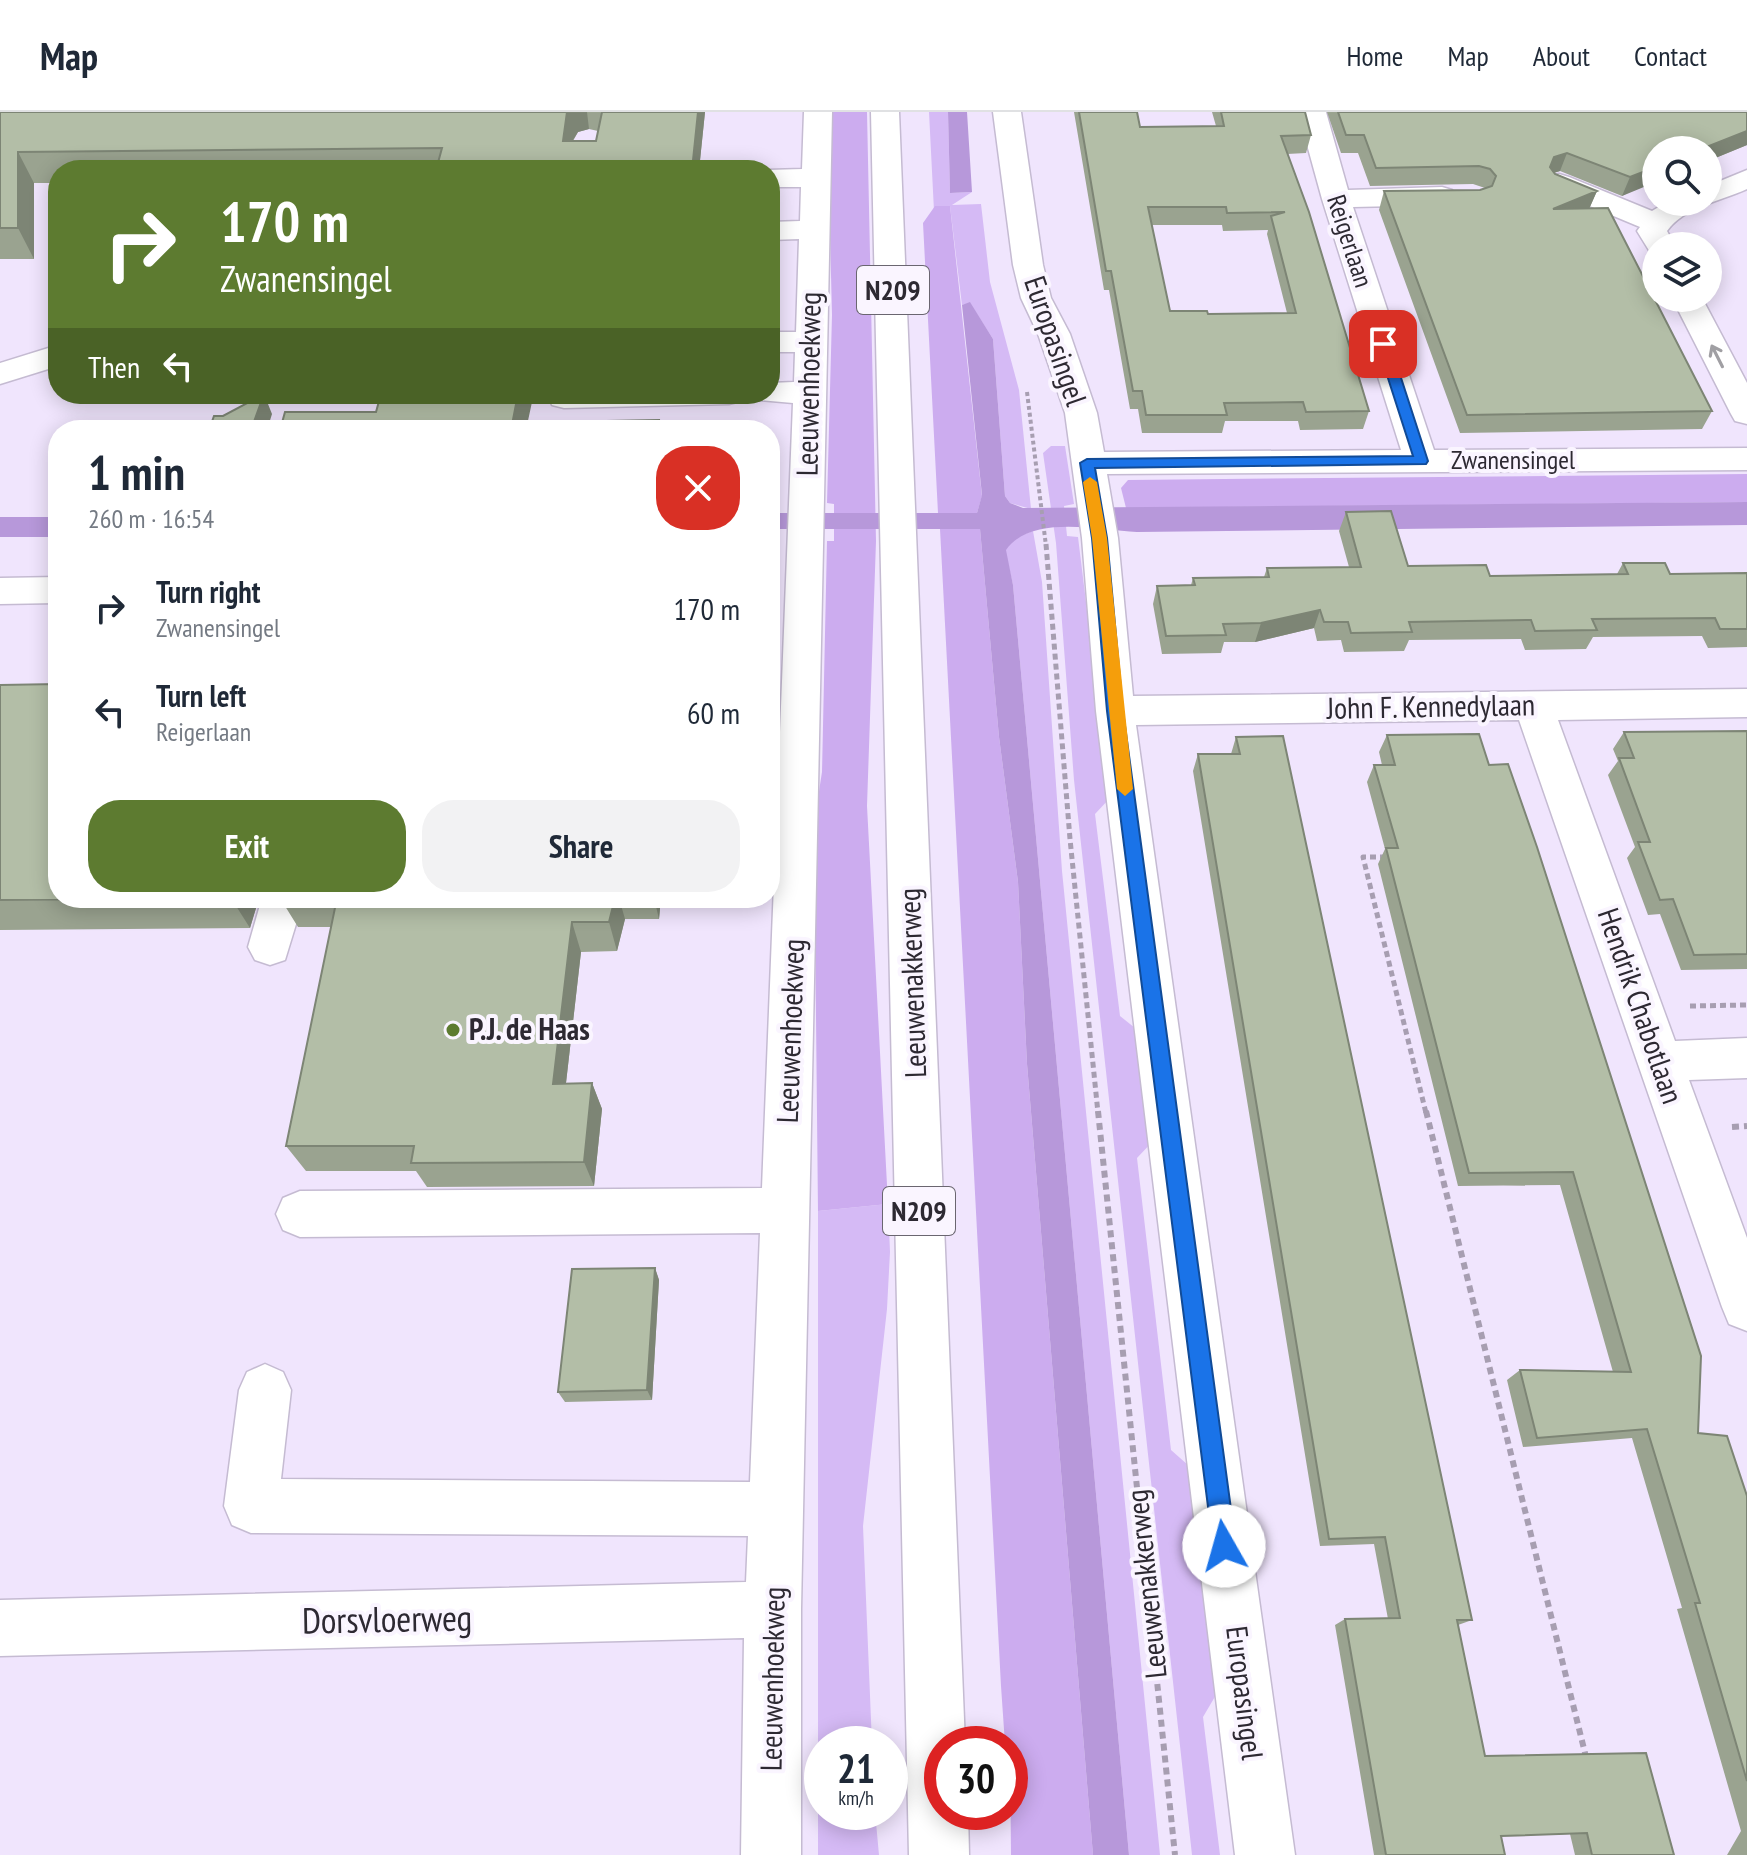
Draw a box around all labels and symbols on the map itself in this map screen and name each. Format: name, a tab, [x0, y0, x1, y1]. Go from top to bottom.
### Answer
street label: Reigerlaan	[1320, 190, 1381, 291]
road number: N209	[857, 266, 929, 314]
street label: Europasingel	[1016, 271, 1097, 410]
street label: Leeuwenhoekweg	[786, 291, 829, 477]
pin	[1349, 310, 1417, 378]
one-way arrow	[1709, 345, 1724, 369]
street label: Zwanensingel	[1451, 443, 1575, 476]
street label: John F. Kennedylaan	[1326, 684, 1535, 727]
street label: Leeuwenakkerweg	[889, 888, 934, 1079]
street label: Hendrik Chabotlaan	[1590, 903, 1693, 1108]
street label: Leeuwenhoekweg	[767, 938, 812, 1124]
place label: P.J. de Haas	[469, 1009, 590, 1048]
marker: P.J. de Haas	[444, 1021, 462, 1039]
road number: N209	[883, 1187, 955, 1235]
street label: Leeuwenakkerweg	[1116, 1488, 1175, 1681]
position arrow	[1182, 1504, 1266, 1588]
street label: Leeuwenhoekweg	[750, 1586, 793, 1772]
street label: Dorsvloerweg	[302, 1594, 472, 1643]
street label: Europasingel	[1218, 1624, 1273, 1762]
speed limit sign: 30	[924, 1726, 1028, 1830]

